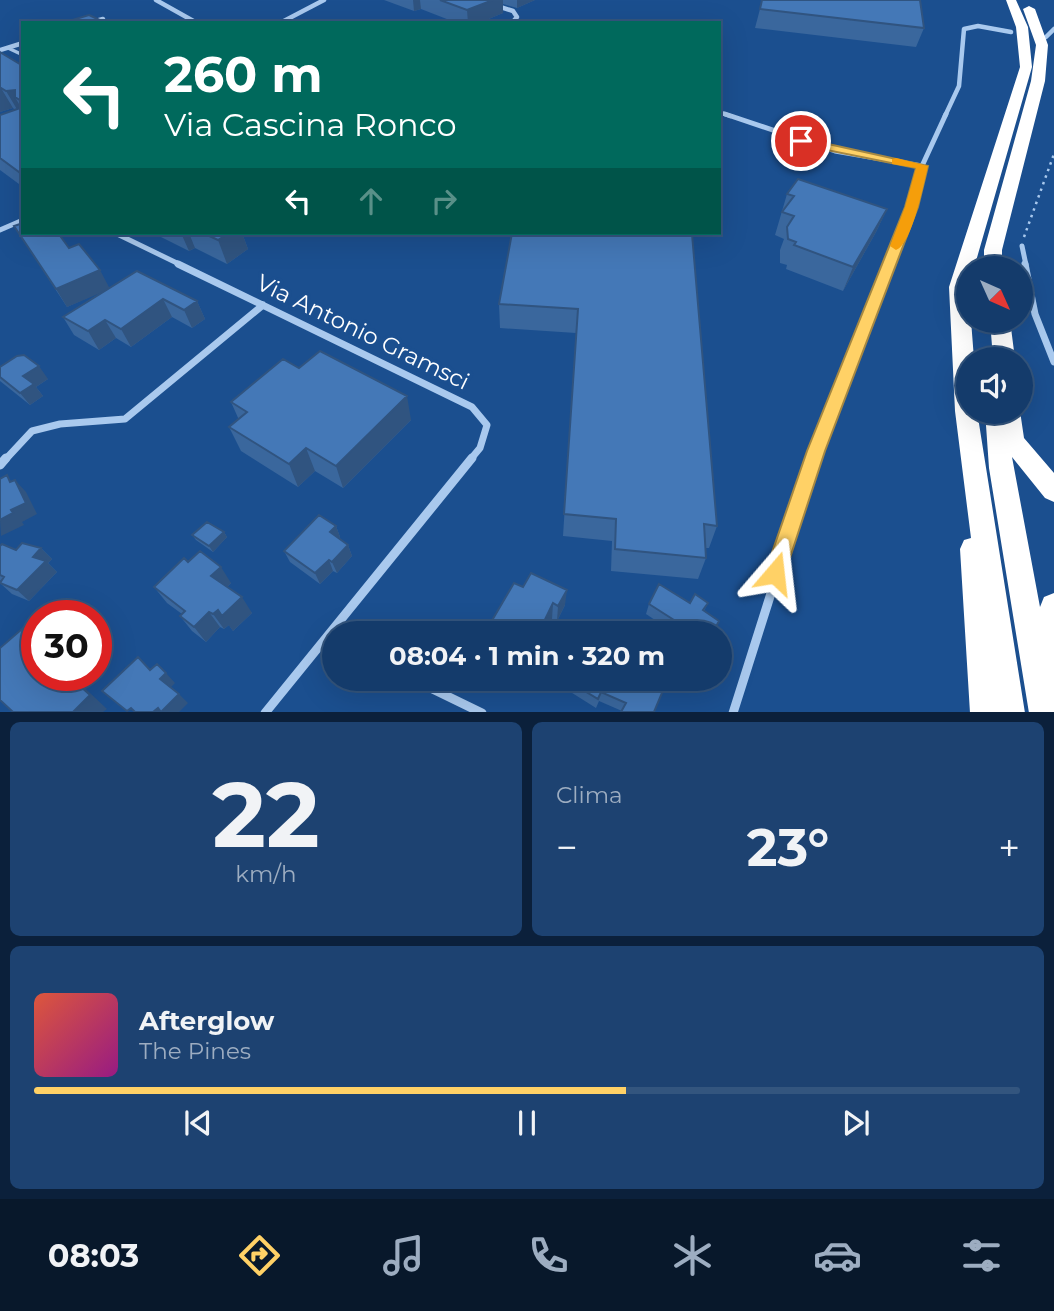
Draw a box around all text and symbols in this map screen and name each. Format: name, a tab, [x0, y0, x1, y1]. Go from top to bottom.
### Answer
text: 260 m	[164, 45, 323, 104]
icon: left	[49, 49, 140, 140]
text: Via Cascina Ronco	[164, 105, 456, 144]
pin	[771, 111, 831, 171]
icon: arrive	[782, 122, 820, 160]
icon: left	[279, 182, 317, 220]
icon: ahead	[352, 182, 390, 220]
icon: right	[425, 182, 463, 220]
north arrow	[956, 256, 1032, 332]
map controls	[956, 256, 1033, 424]
street label: Via Antonio Gramsci	[252, 268, 474, 396]
button: sound	[956, 347, 1033, 424]
position arrow	[738, 536, 812, 610]
speed limit sign: 30	[21, 600, 112, 691]
text: 08:04 · 1 min · 320 m	[389, 640, 665, 672]
text: 22	[212, 759, 320, 870]
text: Clima	[556, 781, 623, 809]
text: 23°	[747, 816, 829, 879]
text: −	[556, 824, 578, 871]
text: +	[998, 824, 1020, 871]
text: km/h	[235, 860, 297, 888]
text: Afterglow	[139, 1005, 274, 1037]
text: The Pines	[139, 1037, 251, 1065]
icon: previous	[179, 1104, 217, 1142]
icon: pause	[508, 1104, 546, 1142]
icon: next	[837, 1104, 875, 1142]
icon: directions	[235, 1231, 284, 1280]
icon: music	[379, 1231, 428, 1280]
icon: phone	[524, 1231, 573, 1280]
icon: climate	[668, 1231, 717, 1280]
icon: car	[813, 1231, 862, 1280]
icon: filters	[957, 1231, 1006, 1280]
text: 08:03	[48, 1236, 139, 1275]

